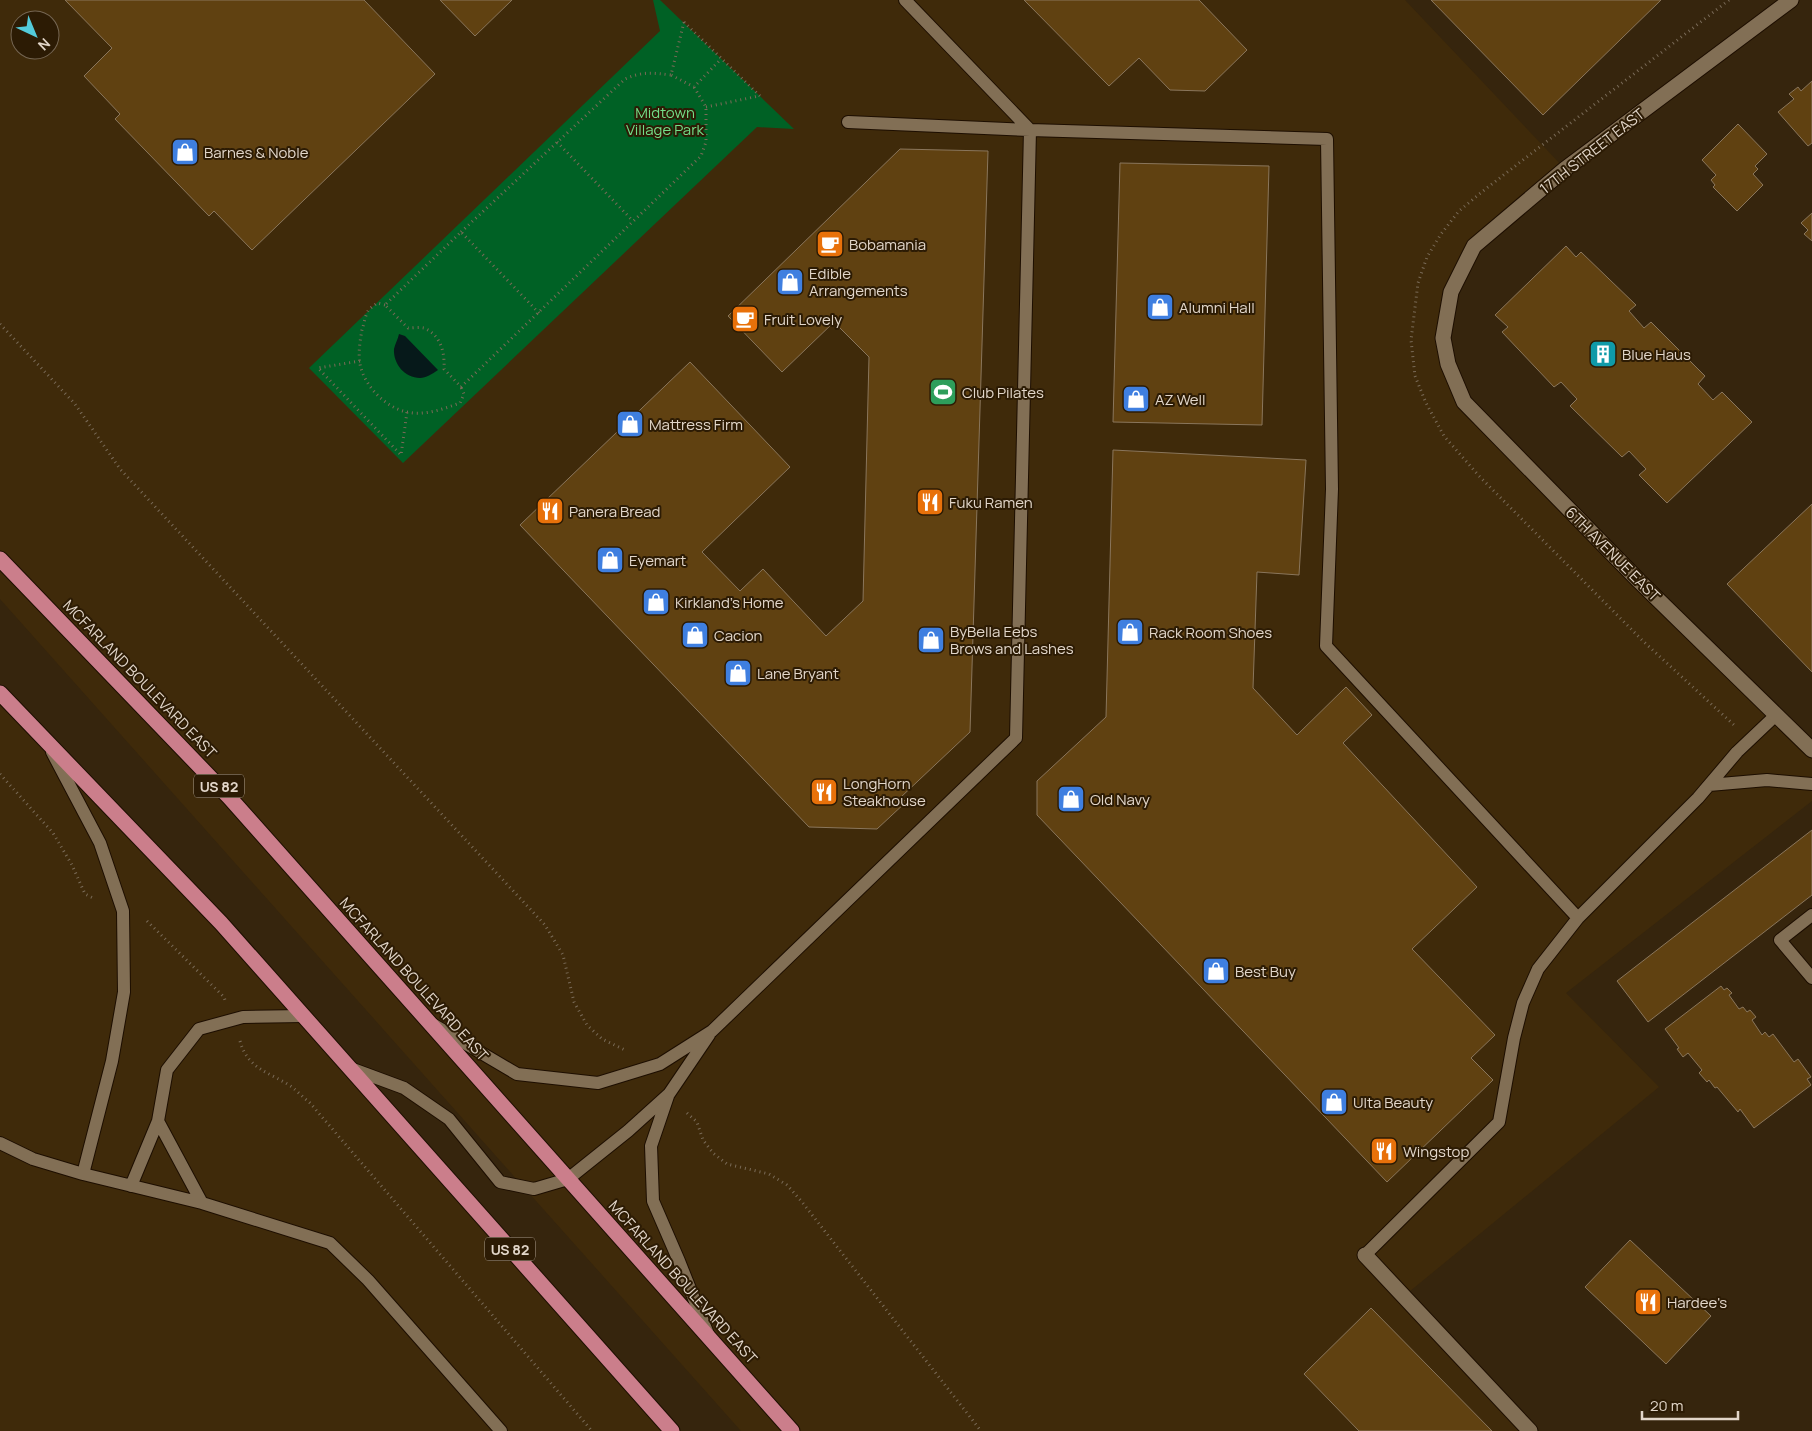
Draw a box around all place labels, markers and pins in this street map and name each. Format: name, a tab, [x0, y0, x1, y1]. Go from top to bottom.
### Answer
shop icon: Barnes & Noble	[170, 137, 200, 167]
place label: Barnes & Noble	[204, 142, 309, 163]
cafe icon: Bobamania	[815, 229, 845, 259]
place label: Bobamania	[849, 234, 926, 255]
place label: Edible Arrangements	[809, 263, 908, 301]
shop icon: Edible Arrangements	[775, 267, 805, 297]
shop icon: Alumni Hall	[1145, 292, 1175, 322]
place label: Alumni Hall	[1179, 297, 1255, 318]
cafe icon: Fruit Lovely	[730, 304, 760, 334]
place label: Fruit Lovely	[764, 309, 842, 330]
building icon: Blue Haus	[1588, 339, 1618, 369]
place label: Blue Haus	[1622, 344, 1691, 365]
sports icon: Club Pilates	[928, 377, 958, 407]
place label: Club Pilates	[962, 382, 1044, 403]
shop icon: AZ Well	[1121, 384, 1151, 414]
place label: AZ Well	[1155, 389, 1206, 410]
shop icon: Mattress Firm	[615, 409, 645, 439]
place label: Mattress Firm	[649, 414, 743, 435]
restaurant icon: Fuku Ramen	[915, 487, 945, 517]
place label: Fuku Ramen	[949, 492, 1033, 513]
restaurant icon: Panera Bread	[535, 496, 565, 526]
place label: Panera Bread	[569, 501, 660, 522]
shop icon: Eyemart	[595, 545, 625, 575]
place label: Eyemart	[629, 550, 686, 571]
shop icon: Kirkland's Home	[641, 587, 671, 617]
place label: Kirkland's Home	[675, 592, 784, 613]
shop icon: Rack Room Shoes	[1115, 617, 1145, 647]
shop icon: Cacion	[680, 620, 710, 650]
place label: ByBella Eebs Brows and Lashes	[950, 621, 1074, 659]
place label: Rack Room Shoes	[1149, 622, 1272, 643]
place label: Cacion	[714, 625, 763, 646]
shop icon: ByBella Eebs Brows and Lashes	[916, 625, 946, 655]
shop icon: Lane Bryant	[723, 658, 753, 688]
place label: Lane Bryant	[757, 663, 839, 684]
place label: LongHorn Steakhouse	[843, 773, 926, 811]
restaurant icon: LongHorn Steakhouse	[809, 777, 839, 807]
shop icon: Old Navy	[1056, 784, 1086, 814]
place label: Old Navy	[1090, 789, 1150, 810]
shop icon: Best Buy	[1201, 956, 1231, 986]
place label: Best Buy	[1235, 961, 1296, 982]
shop icon: Ulta Beauty	[1319, 1087, 1349, 1117]
place label: Ulta Beauty	[1353, 1092, 1433, 1113]
restaurant icon: Wingstop	[1369, 1136, 1399, 1166]
place label: Wingstop	[1403, 1141, 1469, 1162]
restaurant icon: Hardee's	[1633, 1287, 1663, 1317]
place label: Hardee's	[1667, 1292, 1727, 1313]

